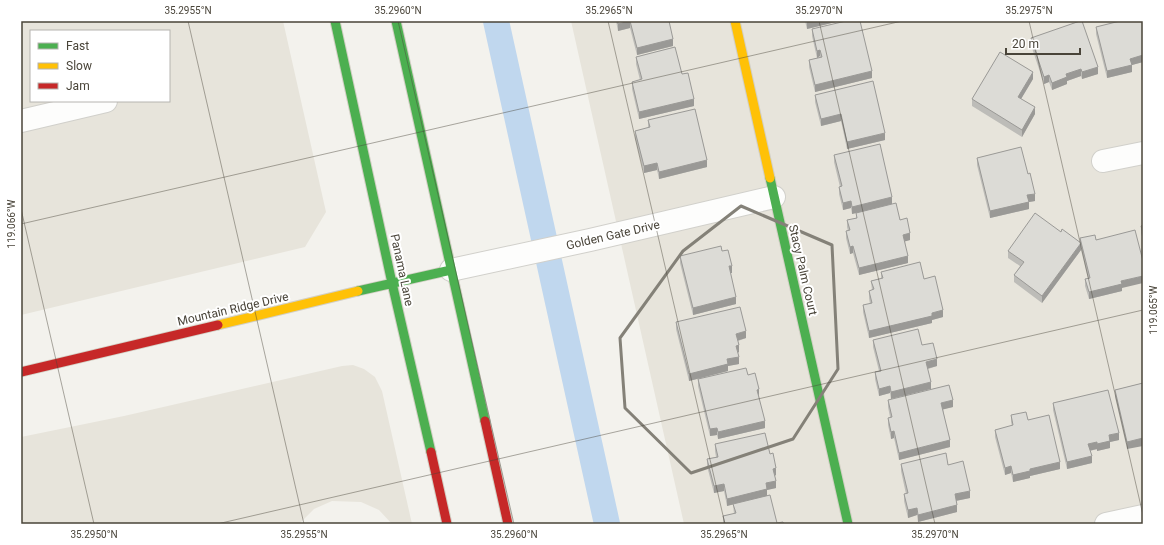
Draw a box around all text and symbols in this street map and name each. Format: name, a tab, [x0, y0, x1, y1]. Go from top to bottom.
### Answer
text: 35.2955°N	[164, 5, 212, 16]
text: 35.2960°N	[374, 5, 422, 16]
text: 35.2965°N	[585, 5, 633, 16]
text: 35.2970°N	[795, 5, 843, 16]
text: 35.2975°N	[1005, 5, 1053, 16]
legend	[30, 30, 170, 102]
scale bar	[1006, 30, 1080, 56]
text: 20 m	[1012, 37, 1039, 51]
text: Fast	[66, 39, 89, 53]
text: Slow	[66, 59, 92, 73]
text: Jam	[66, 79, 90, 93]
text: 119.066°W	[6, 199, 17, 248]
street label: Golden Gate Drive	[565, 217, 661, 253]
street label: Stacy Palm Court	[786, 223, 820, 317]
street label: Panama Lane	[388, 233, 416, 307]
text: 119.065°W	[1148, 285, 1159, 334]
street label: Mountain Ridge Drive	[176, 289, 290, 329]
text: 35.2950°N	[70, 529, 118, 540]
text: 35.2955°N	[280, 529, 328, 540]
text: 35.2960°N	[490, 529, 538, 540]
text: 35.2965°N	[700, 529, 748, 540]
text: 35.2970°N	[911, 529, 959, 540]

